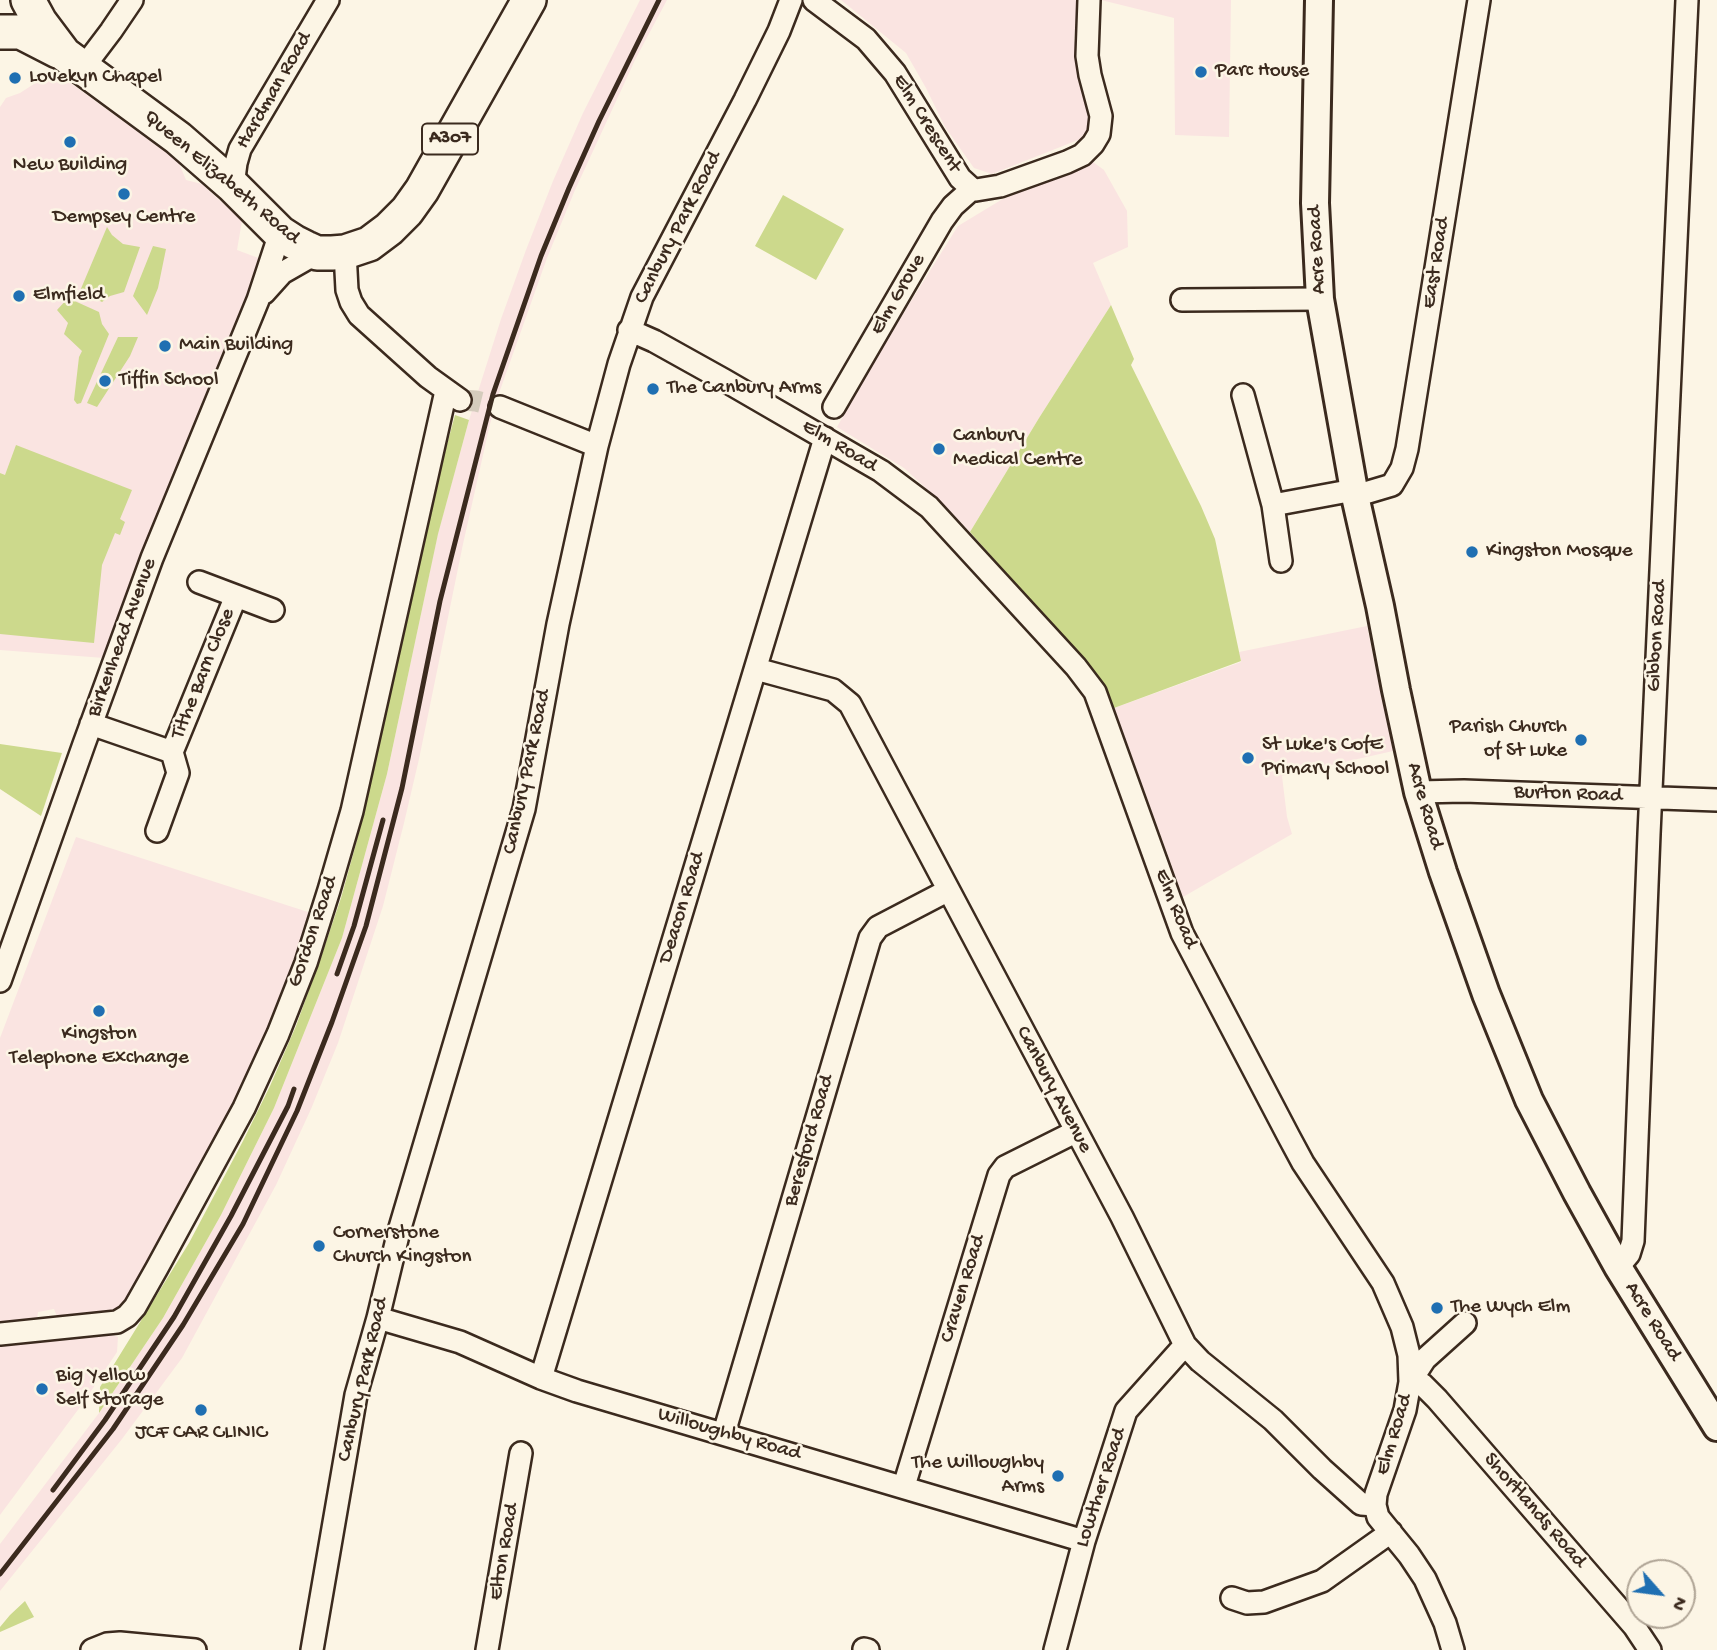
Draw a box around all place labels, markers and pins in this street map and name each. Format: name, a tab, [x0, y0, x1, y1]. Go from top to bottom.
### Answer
place label: Parc House	[1215, 59, 1309, 85]
marker: Parc House	[1193, 64, 1209, 80]
place label: Lovekyn Chapel	[29, 65, 162, 91]
marker: Lovekyn Chapel	[7, 70, 23, 86]
marker: New Building	[62, 134, 78, 150]
place label: New Building	[13, 153, 127, 179]
marker: Dempsey Centre	[116, 186, 132, 202]
place label: Dempsey Centre	[53, 205, 195, 231]
place label: Elmfield	[33, 283, 104, 309]
marker: Elmfield	[11, 288, 27, 304]
place label: Main Building	[179, 333, 293, 359]
marker: Main Building	[157, 338, 173, 354]
place label: Tiffin School	[119, 368, 219, 394]
marker: Tiffin School	[97, 373, 113, 389]
place label: The Canbury Arms	[667, 376, 821, 402]
marker: The Canbury Arms	[645, 381, 661, 397]
place label: Canbury Medical Centre	[953, 424, 1083, 474]
marker: Canbury Medical Centre	[931, 441, 947, 457]
place label: Kingston Mosque	[1486, 539, 1633, 565]
marker: Kingston Mosque	[1464, 544, 1480, 560]
place label: Parish Church of St Luke	[1449, 715, 1567, 765]
marker: Parish Church of St Luke	[1573, 732, 1589, 748]
place label: St Luke's CofE Primary School	[1262, 733, 1389, 783]
marker: St Luke's CofE Primary School	[1240, 750, 1256, 766]
marker: Kingston Telephone Exchange	[91, 1003, 107, 1019]
place label: Kingston Telephone Exchange	[9, 1022, 189, 1072]
place label: Cornerstone Church Kingston	[333, 1221, 472, 1271]
marker: Cornerstone Church Kingston	[311, 1238, 327, 1254]
place label: The Wych Elm	[1451, 1295, 1570, 1321]
marker: The Wych Elm	[1429, 1300, 1445, 1316]
place label: Big Yellow Self Storage	[56, 1364, 164, 1414]
marker: Big Yellow Self Storage	[34, 1381, 50, 1397]
marker: JCF CAR CLINIC	[193, 1402, 209, 1418]
place label: JCF CAR CLINIC	[135, 1421, 267, 1447]
place label: The Willoughby Arms	[912, 1451, 1044, 1501]
marker: The Willoughby Arms	[1050, 1468, 1066, 1484]

